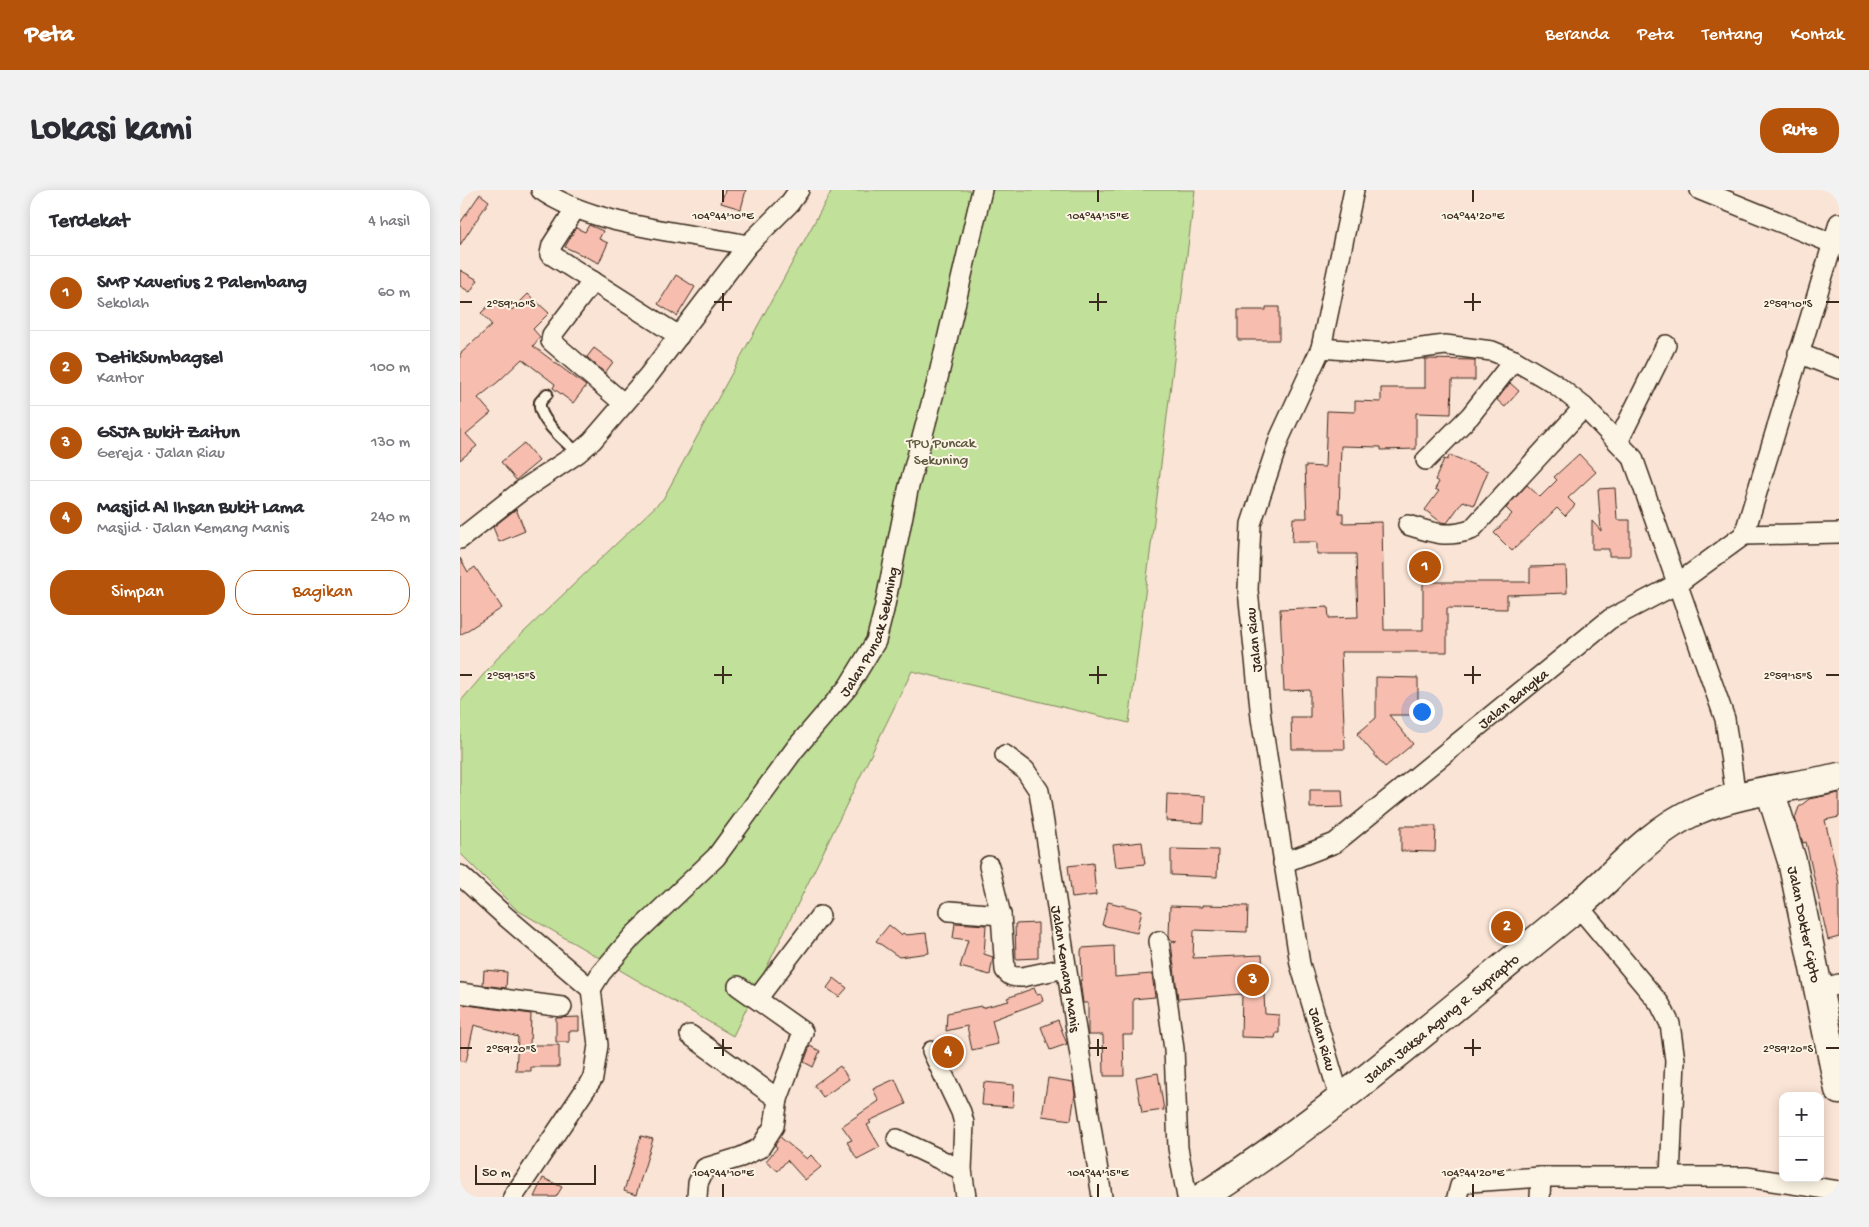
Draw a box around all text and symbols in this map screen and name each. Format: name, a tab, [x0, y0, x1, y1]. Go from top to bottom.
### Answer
text: Peta	[25, 21, 74, 50]
text: Beranda	[1545, 25, 1609, 46]
text: Peta	[1637, 25, 1674, 46]
text: Tentang	[1702, 25, 1763, 46]
text: Kontak	[1791, 25, 1844, 46]
button: Rute	[1760, 108, 1839, 153]
text: Lokasi kami	[30, 110, 192, 151]
text: Terdekat	[50, 210, 129, 235]
text: 104°44'10"E	[691, 210, 754, 224]
text: 104°44'15"E	[1067, 210, 1129, 224]
text: 104°44'20"E	[1441, 210, 1505, 224]
text: 4 hasil	[368, 213, 410, 232]
text: SMP Xaverius 2 Palembang	[97, 272, 307, 295]
text: 1	[63, 284, 69, 303]
text: 60 m	[378, 284, 410, 303]
text: Sekolah	[97, 295, 149, 314]
text: 2°59'10"S	[487, 298, 536, 312]
text: 2°59'10"S	[1764, 298, 1813, 312]
text: DetikSumbagsel	[97, 347, 223, 370]
text: 2	[62, 359, 70, 378]
text: 100 m	[370, 359, 410, 378]
text: Kantor	[97, 370, 143, 389]
text: GSJA Bukit Zaitun	[97, 422, 240, 445]
text: 3	[62, 434, 70, 453]
text: 130 m	[371, 434, 410, 453]
park label: TPU Puncak Sekuning	[906, 435, 977, 470]
text: Gereja · Jalan Riau	[97, 445, 225, 464]
text: Masjid Al Ihsan Bukit Lama	[97, 497, 304, 520]
text: 4	[62, 509, 70, 528]
text: 240 m	[370, 509, 410, 528]
text: Masjid · Jalan Kemang Manis	[97, 520, 289, 539]
pin: 1	[1409, 548, 1441, 586]
street label: Jalan Puncak Sekuning	[837, 565, 903, 701]
button: Simpan	[50, 570, 225, 615]
button: Bagikan	[235, 570, 410, 615]
street label: Jalan Riau	[1243, 606, 1267, 673]
street label: Jalan Bangka	[1475, 665, 1553, 734]
text: 2°59'15"S	[487, 670, 536, 684]
text: 2°59'15"S	[1764, 670, 1813, 684]
your location	[1409, 699, 1435, 725]
street label: Jalan Dokter Cipto	[1782, 865, 1824, 985]
street label: Jalan Kemang Manis	[1046, 905, 1083, 1034]
pin: 2	[1491, 908, 1523, 946]
street label: Jalan Jaksa Agung R. Suprapto	[1361, 951, 1524, 1088]
pin: 3	[1237, 961, 1269, 999]
street label: Jalan Riau	[1303, 1006, 1339, 1073]
pin: 4	[932, 1033, 964, 1071]
text: 2°59'20"S	[486, 1043, 536, 1057]
text: 2°59'20"S	[1763, 1043, 1813, 1057]
map controls	[1779, 1092, 1824, 1182]
button: +	[1779, 1092, 1824, 1137]
button: −	[1779, 1137, 1824, 1182]
scale bar	[475, 1162, 596, 1185]
text: 50 m	[482, 1165, 511, 1182]
text: 104°44'10"E	[691, 1167, 754, 1181]
text: 104°44'15"E	[1067, 1167, 1129, 1181]
text: 104°44'20"E	[1441, 1167, 1505, 1181]

